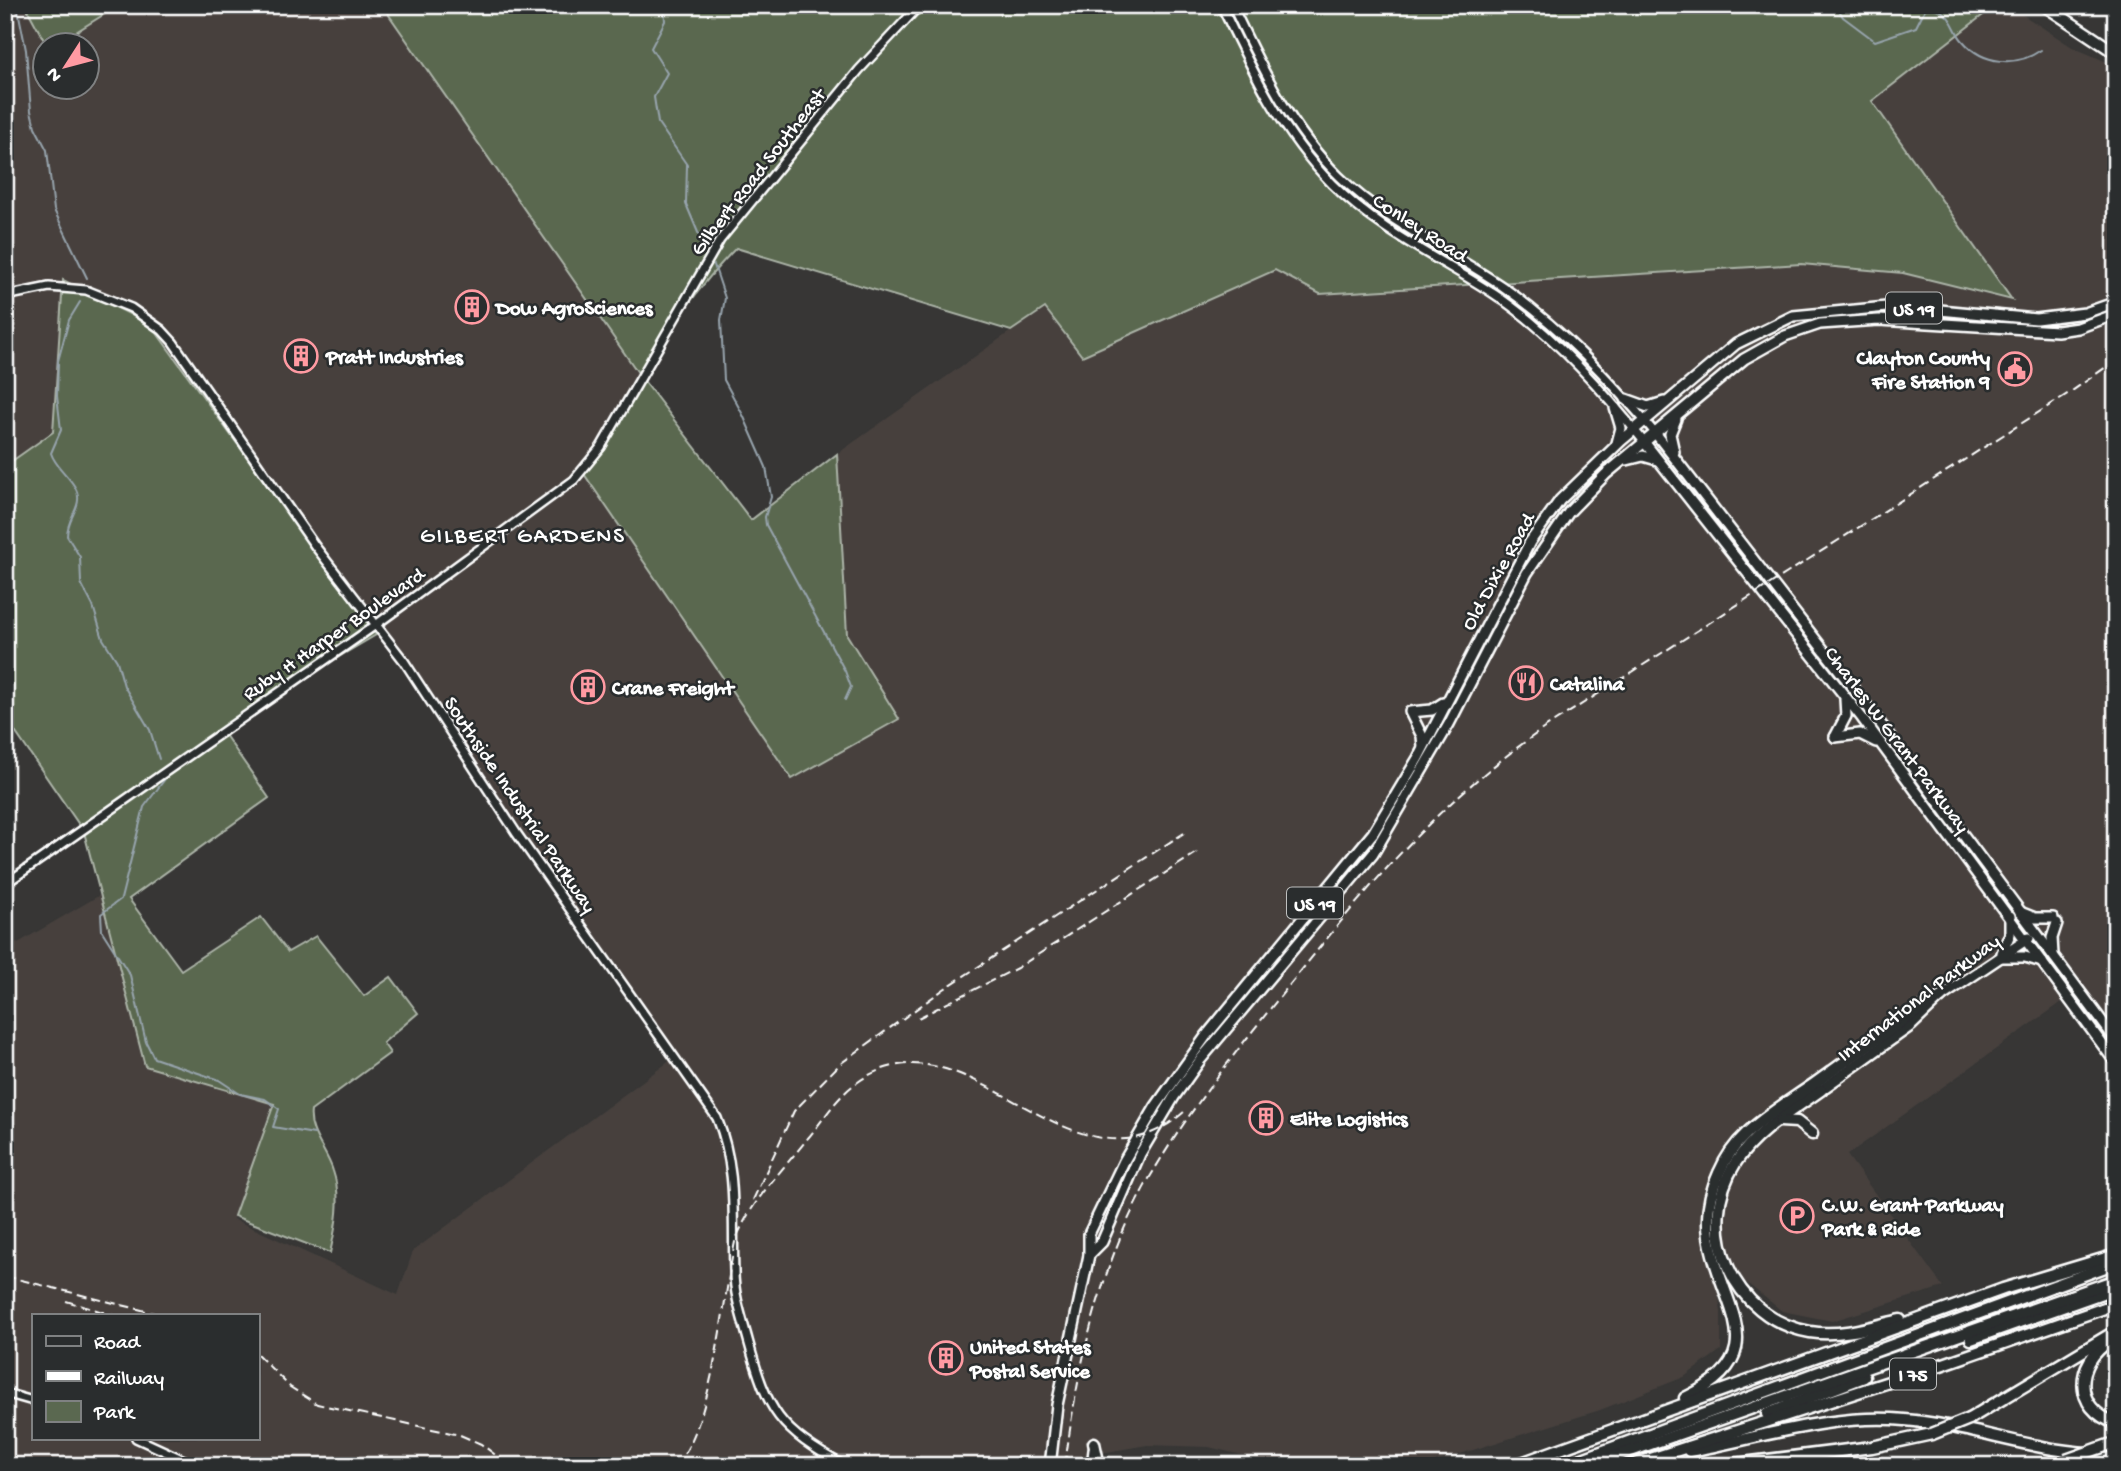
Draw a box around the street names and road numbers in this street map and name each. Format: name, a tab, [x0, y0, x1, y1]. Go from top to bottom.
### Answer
street label: Gilbert Road Southeast	[687, 83, 834, 262]
street label: Conley Road	[1367, 190, 1473, 271]
road number: US 19	[1886, 292, 1942, 324]
street label: Old Dixie Road	[1458, 508, 1543, 636]
street label: Ruby H Harper Boulevard	[239, 563, 432, 708]
street label: Charles W Grant Parkway	[1817, 643, 1973, 839]
street label: Southside Industrial Parkway	[436, 693, 600, 919]
road number: US 19	[1287, 888, 1343, 918]
street label: International Parkway	[1834, 931, 2006, 1069]
road number: I 75	[1890, 1358, 1936, 1390]

